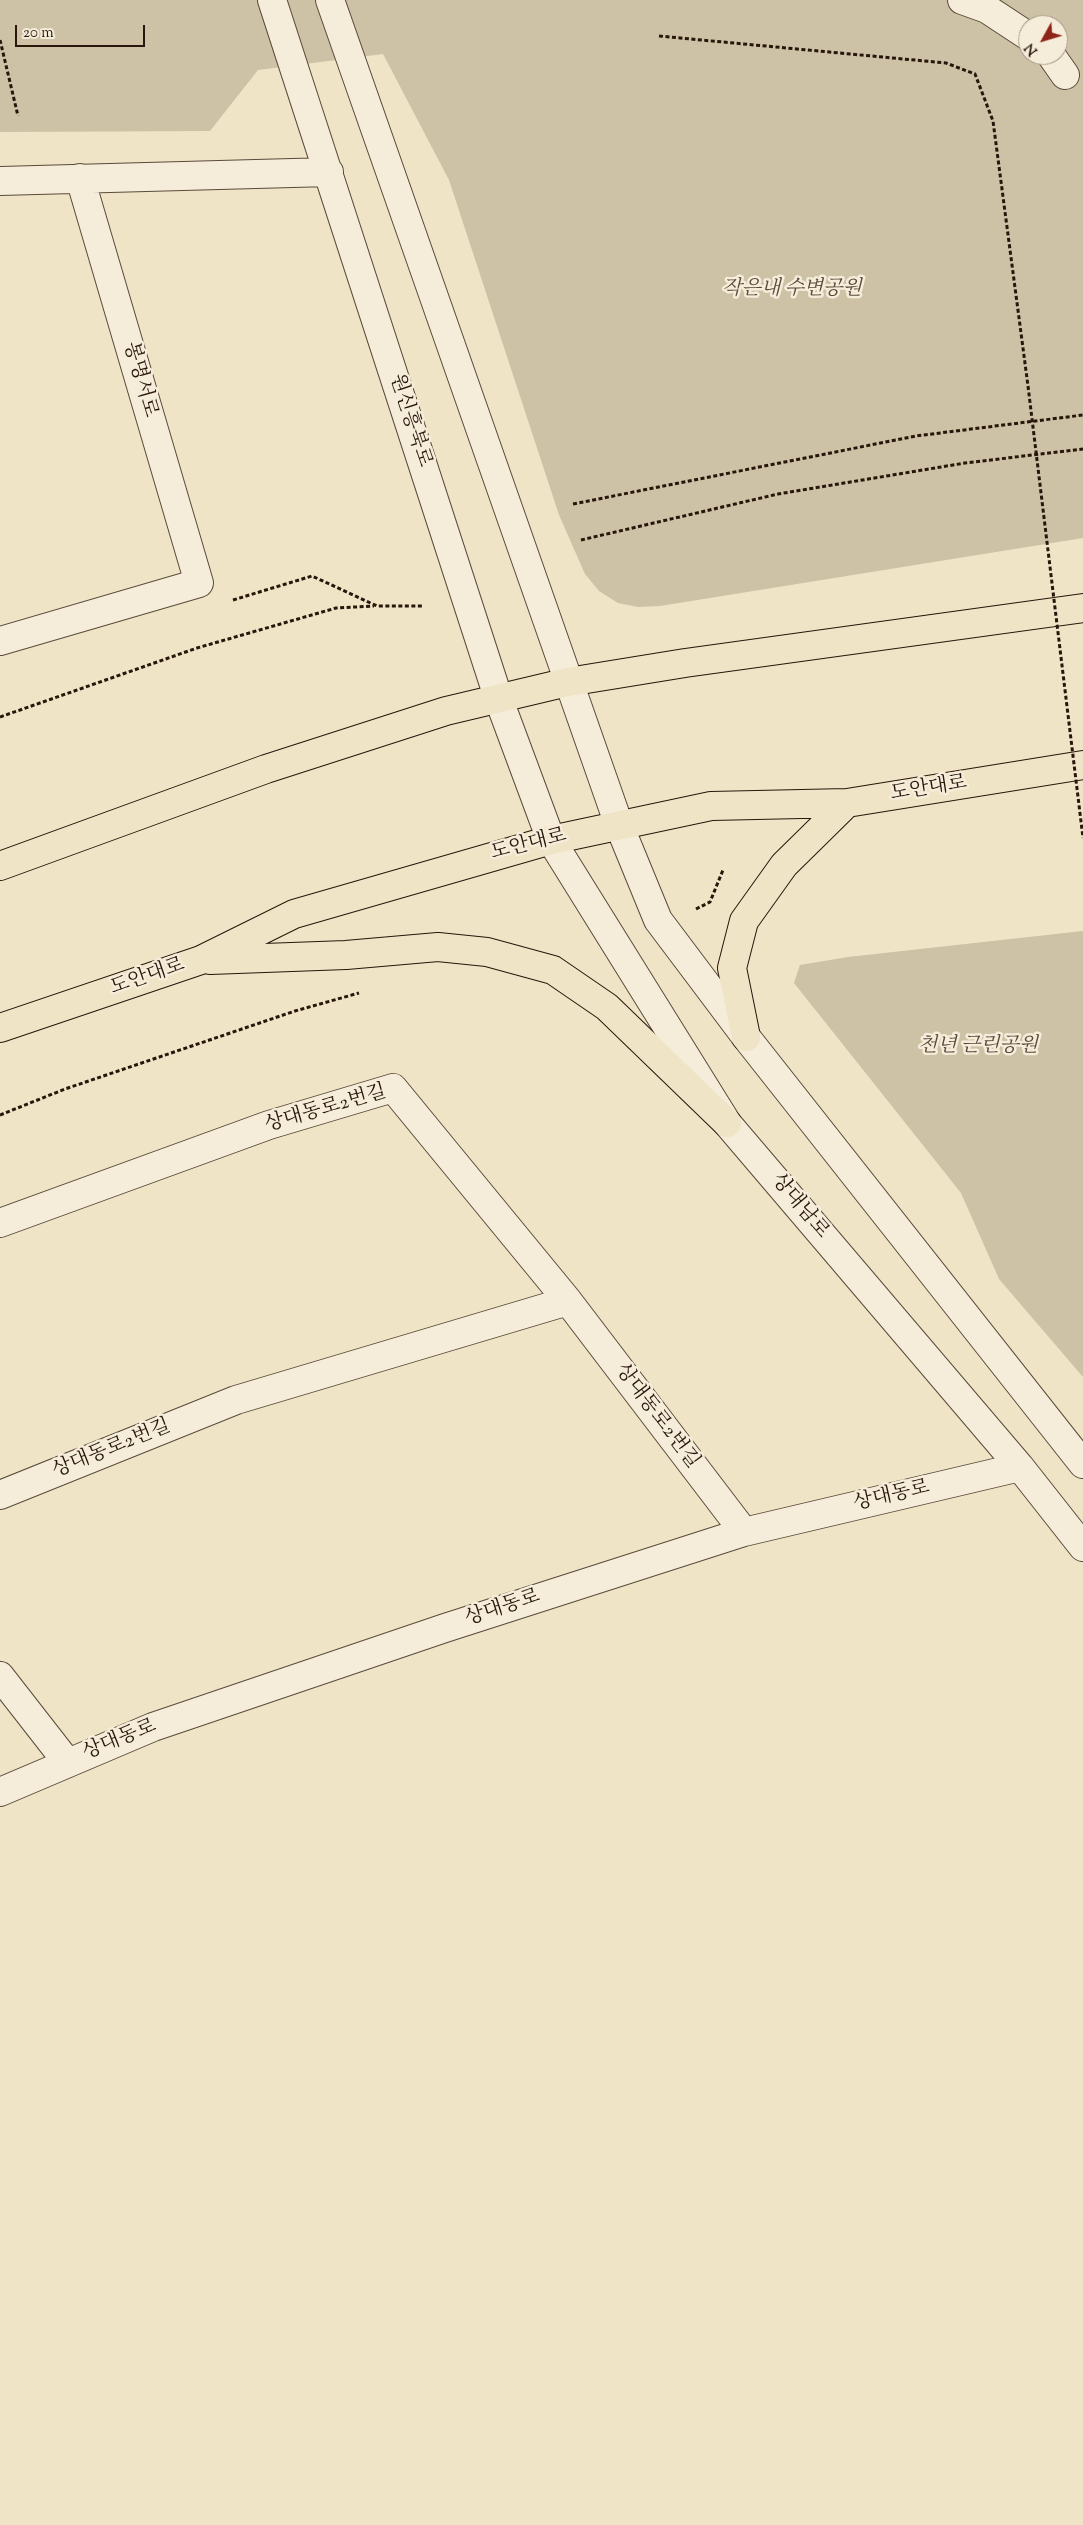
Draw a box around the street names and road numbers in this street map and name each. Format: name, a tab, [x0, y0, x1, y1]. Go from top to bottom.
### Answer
street label: 봉명서로	[117, 340, 161, 420]
street label: 원신흥북로	[383, 371, 435, 471]
street label: 도안대로	[889, 772, 969, 808]
street label: 도안대로	[489, 825, 569, 867]
street label: 도안대로	[108, 954, 188, 1002]
street label: 상대동로2번길	[262, 1081, 390, 1139]
street label: 상대남로	[765, 1170, 833, 1244]
street label: 상대동로2번길	[609, 1360, 703, 1474]
street label: 상대동로2번길	[49, 1415, 175, 1485]
street label: 상대동로	[852, 1477, 932, 1517]
street label: 상대동로	[463, 1586, 543, 1632]
street label: 상대동로	[80, 1715, 160, 1767]

